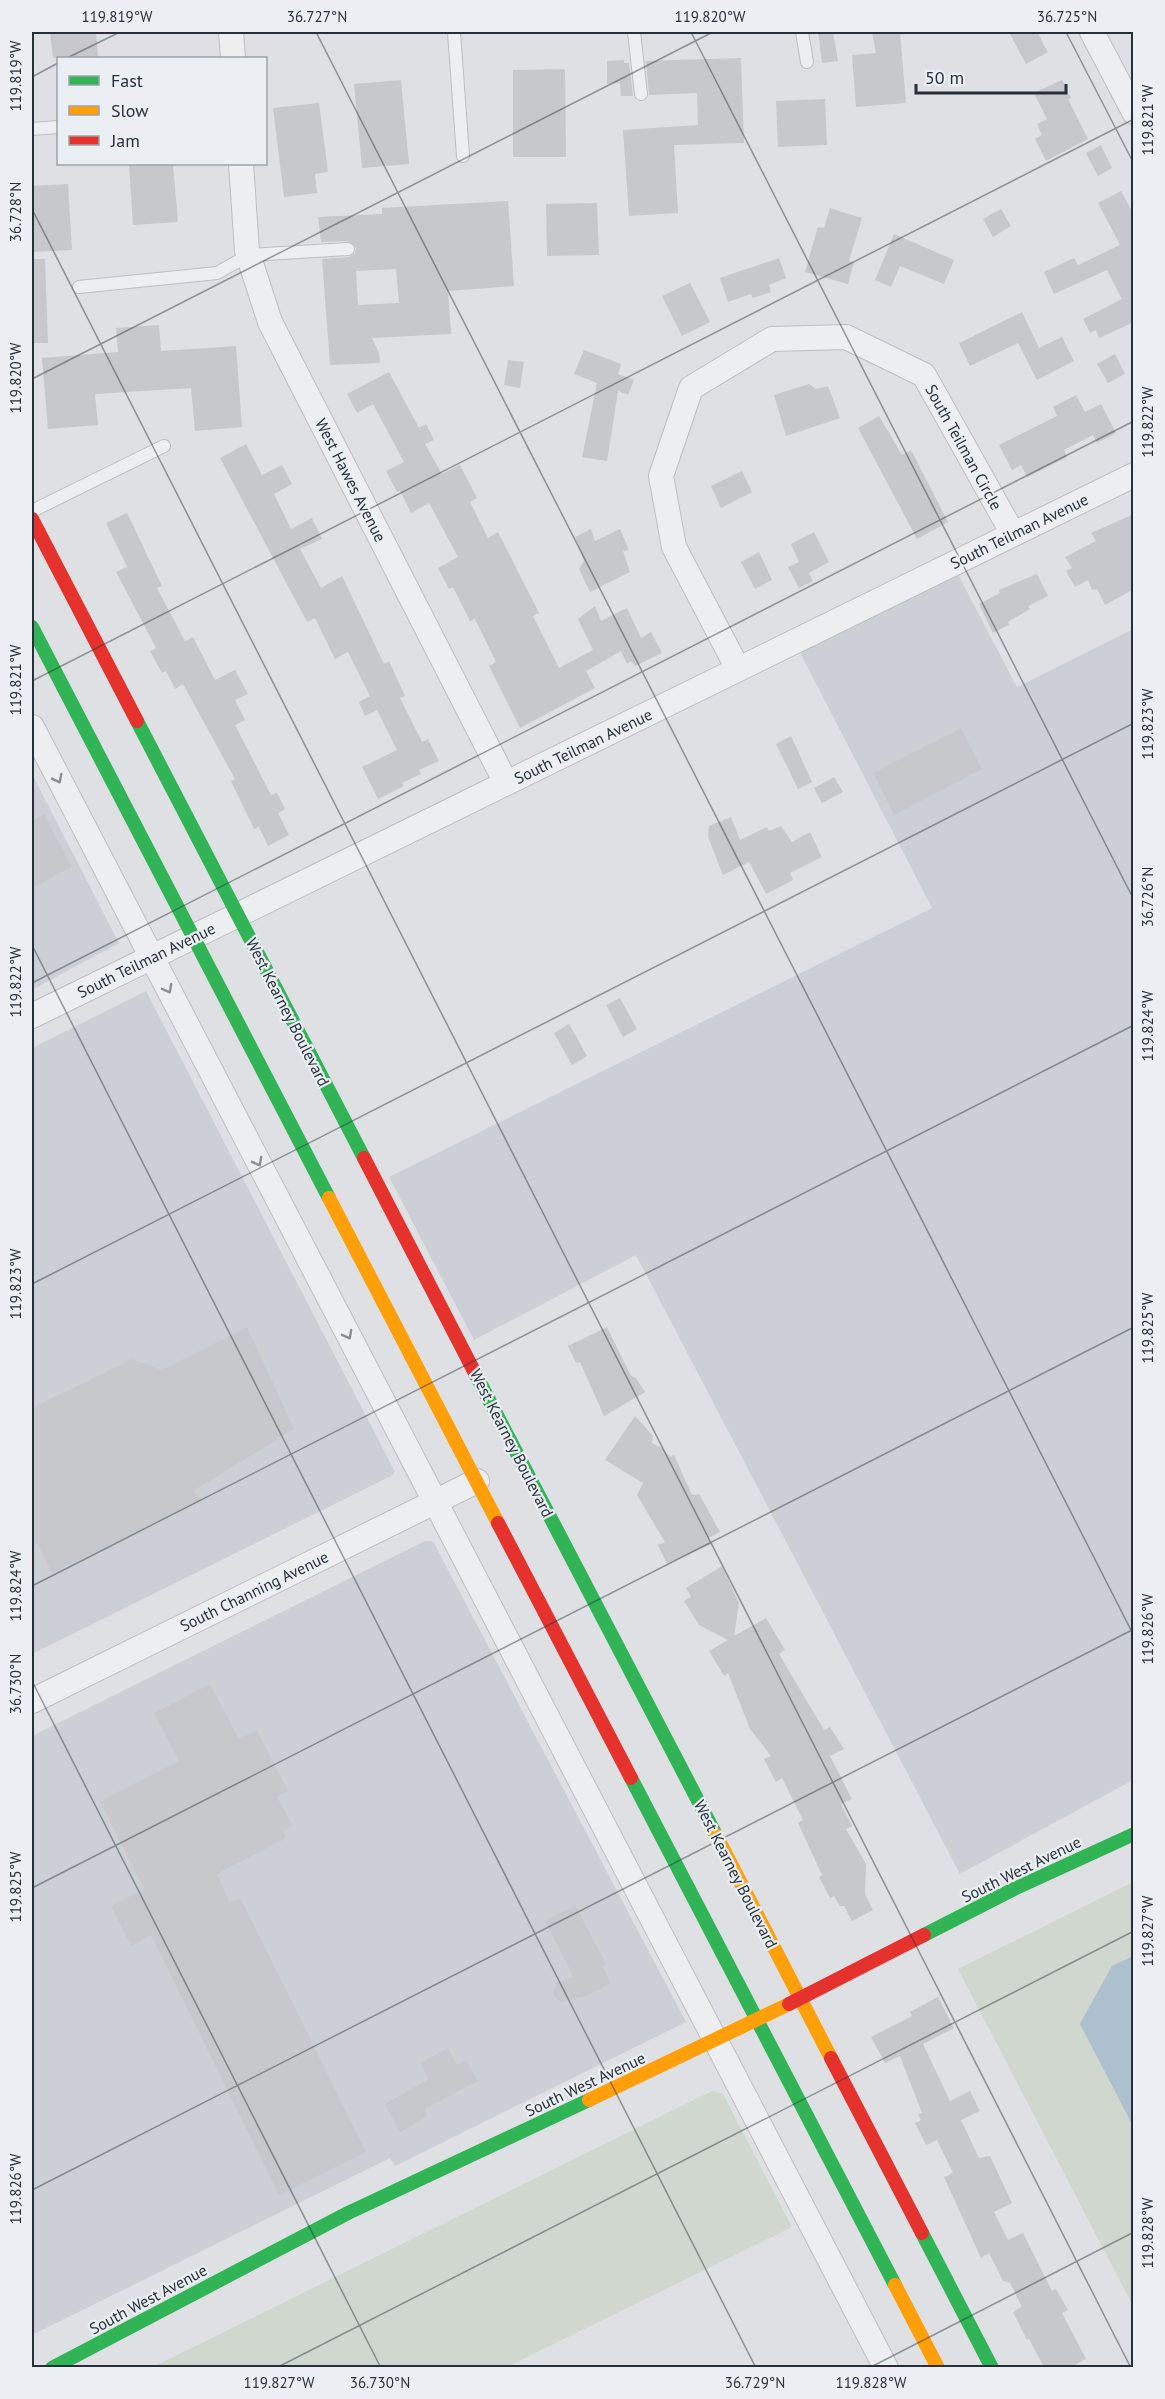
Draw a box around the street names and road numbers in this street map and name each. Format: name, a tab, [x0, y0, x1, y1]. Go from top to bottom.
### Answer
street label: South Teilman Circle	[921, 381, 1007, 513]
street label: West Hawes Avenue	[311, 415, 391, 545]
street label: South Teilman Avenue	[947, 489, 1091, 573]
street label: South Teilman Avenue	[511, 704, 655, 788]
street label: South Teilman Avenue	[74, 918, 218, 1002]
street label: West Kearney Boulevard	[242, 934, 334, 1090]
street label: West Kearney Boulevard	[466, 1365, 558, 1521]
street label: South Channing Avenue	[176, 1546, 332, 1636]
street label: West Kearney Boulevard	[690, 1796, 782, 1952]
street label: South West Avenue	[958, 1831, 1084, 1907]
street label: South West Avenue	[522, 2047, 648, 2121]
street label: South West Avenue	[86, 2260, 210, 2338]

